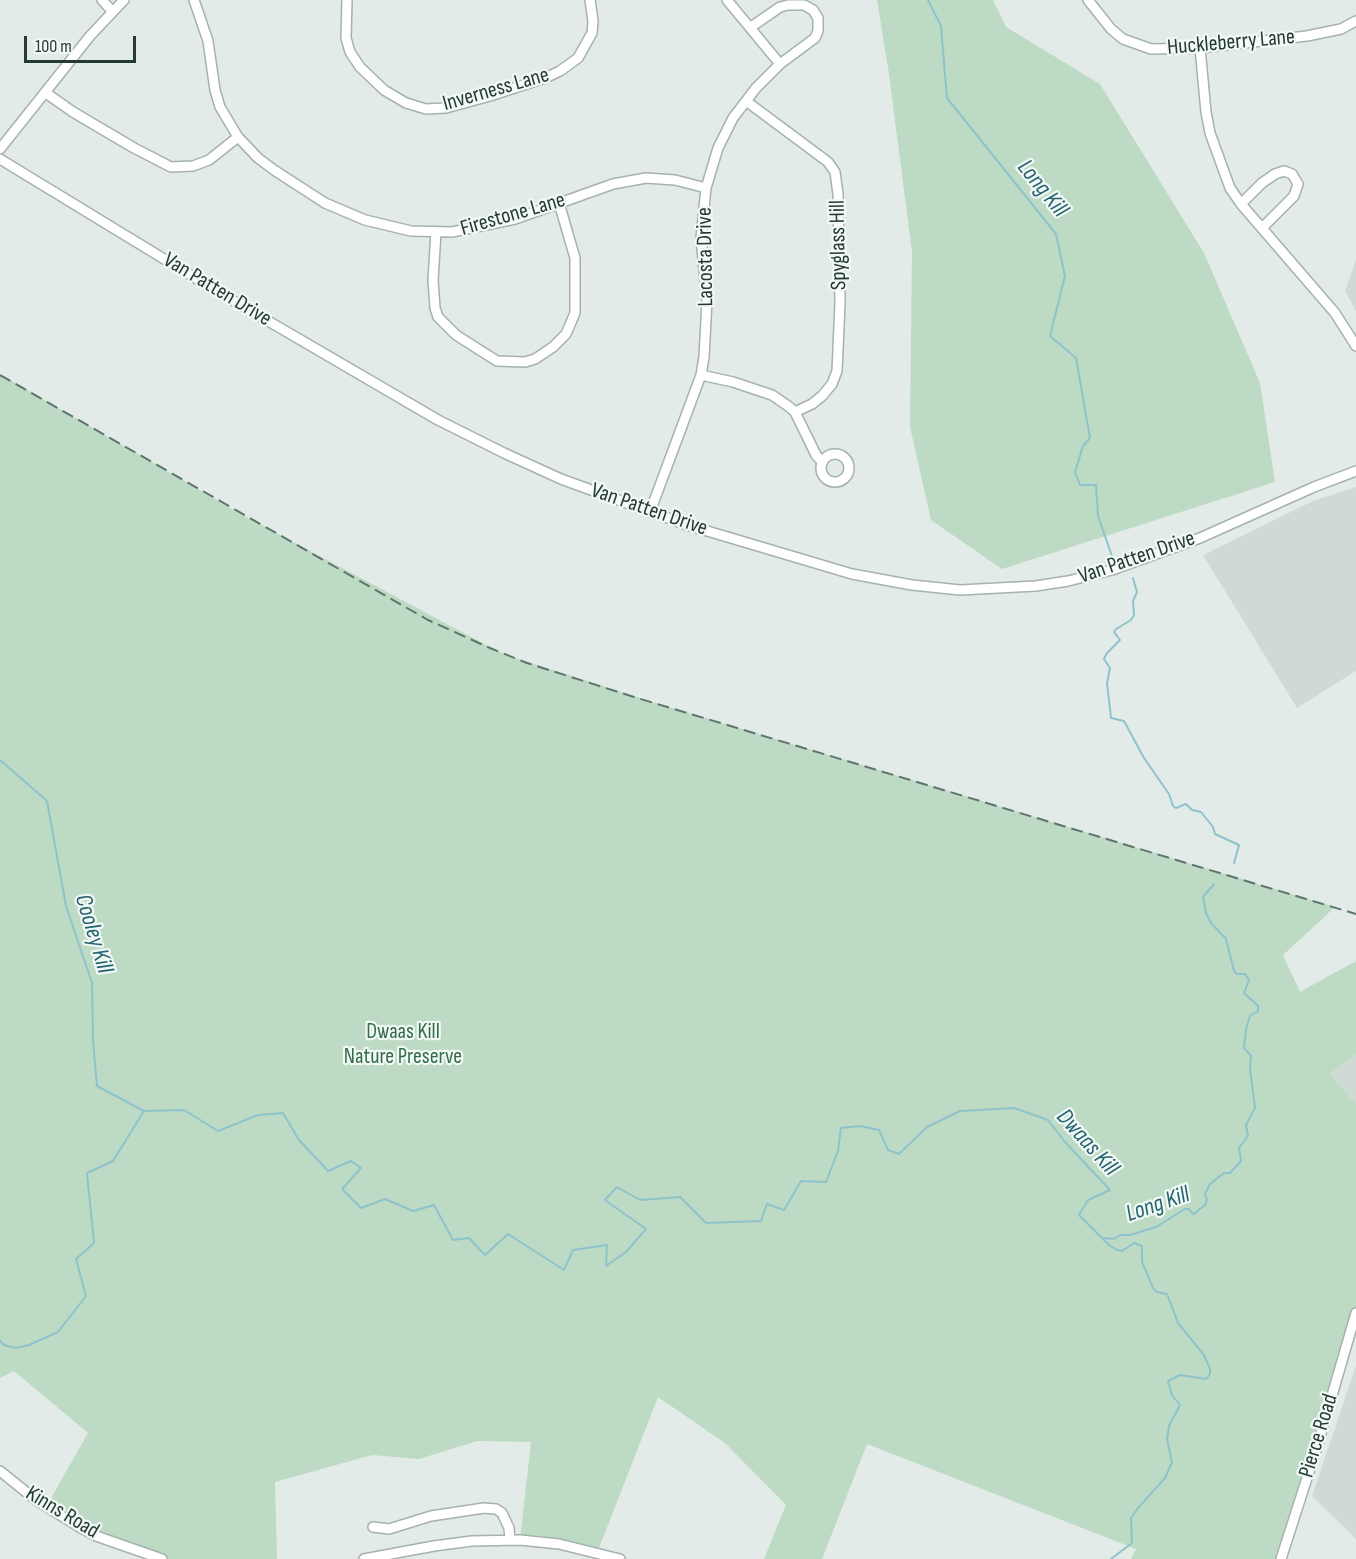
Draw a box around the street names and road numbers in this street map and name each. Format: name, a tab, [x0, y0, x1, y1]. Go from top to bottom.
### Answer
street label: Huckleberry Lane	[1166, 24, 1296, 62]
street label: Inverness Lane	[440, 62, 552, 118]
street label: Firestone Lane	[458, 187, 568, 243]
street label: Spyglass Hill	[825, 200, 853, 290]
street label: Lacosta Drive	[692, 207, 720, 307]
street label: Van Patten Drive	[158, 247, 276, 333]
street label: Van Patten Drive	[587, 478, 711, 542]
street label: Van Patten Drive	[1075, 526, 1199, 590]
street label: Pierce Road	[1294, 1391, 1344, 1481]
street label: Kinns Road	[20, 1481, 104, 1545]

